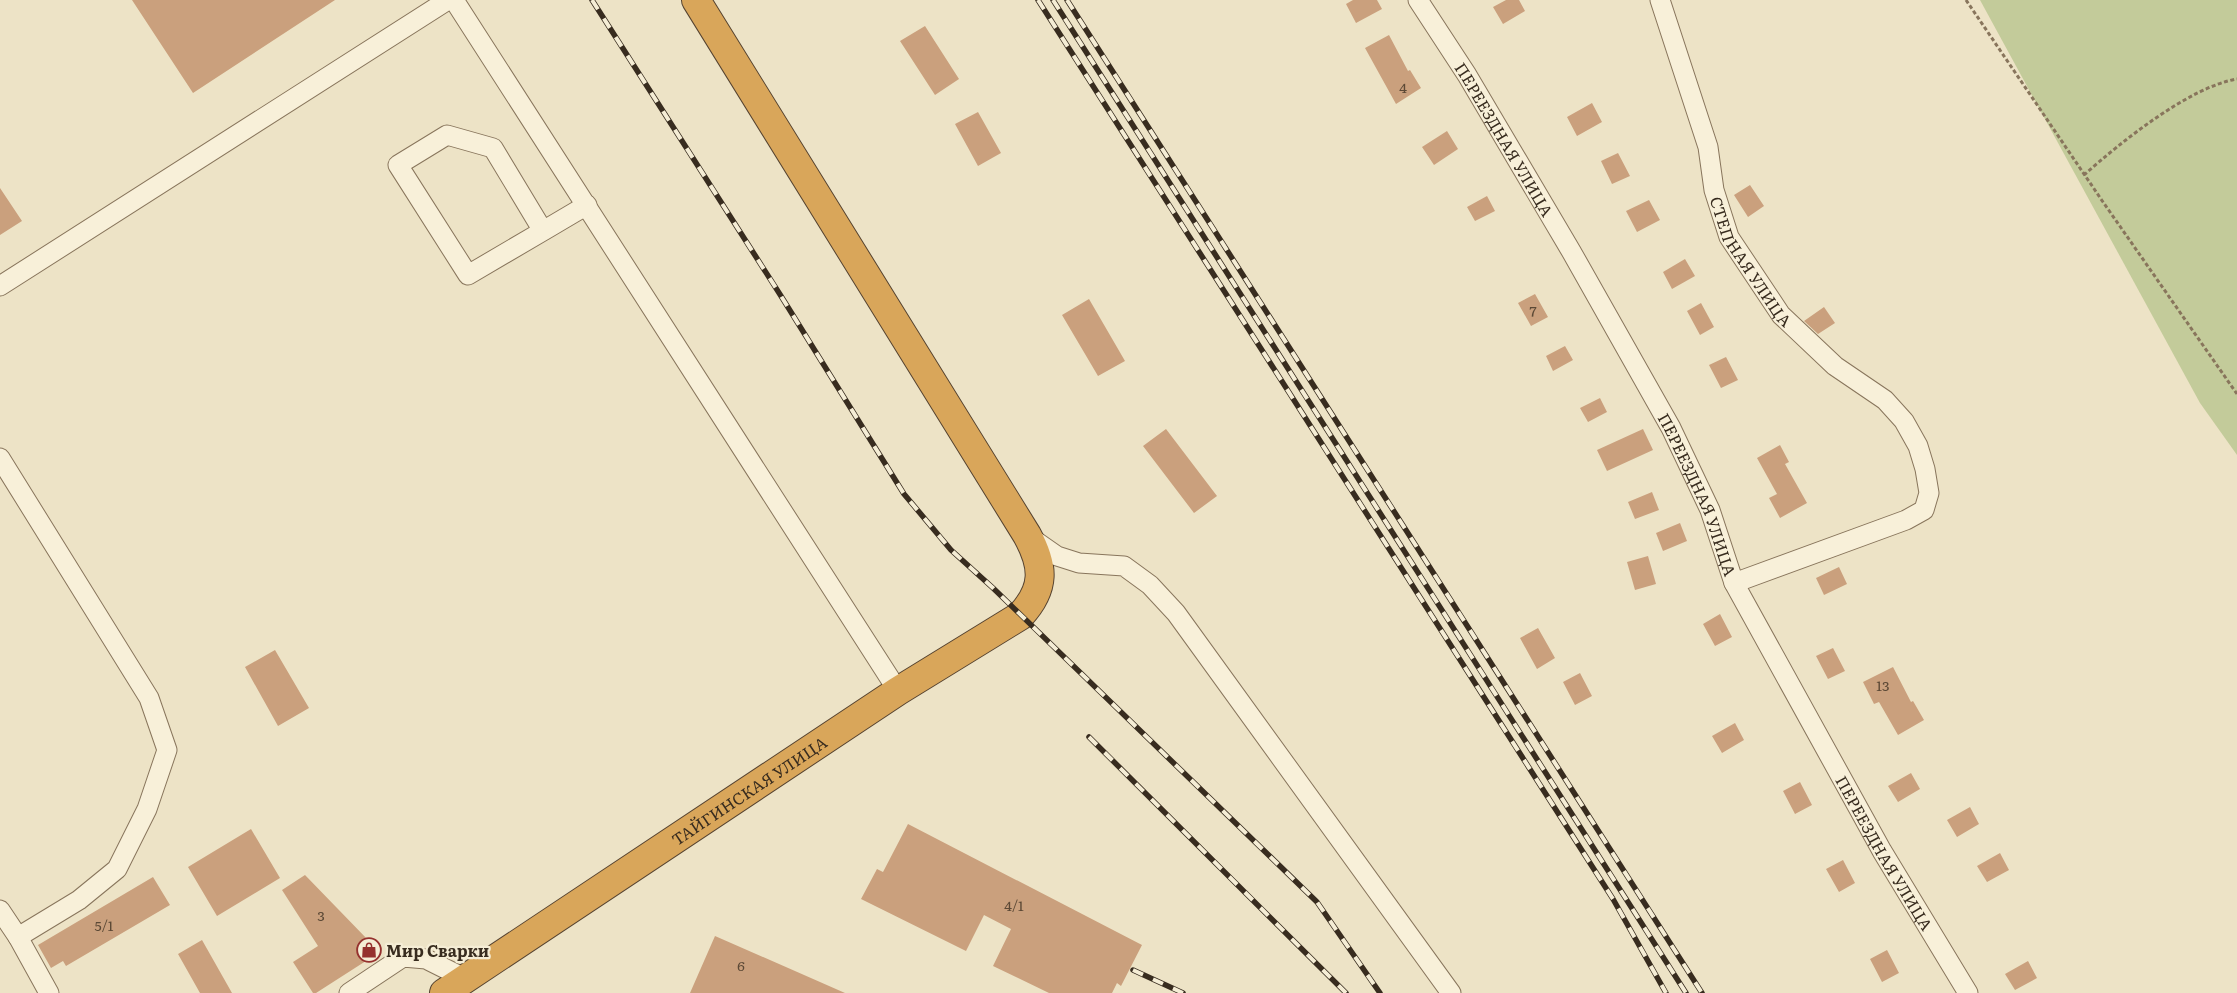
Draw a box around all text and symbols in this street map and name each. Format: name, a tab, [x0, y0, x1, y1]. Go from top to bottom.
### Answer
street label: ПЕРЕЕЗДНАЯ УЛИЦА	[1450, 57, 1560, 221]
house number: 4	[1399, 77, 1407, 97]
street label: СТЕПНАЯ УЛИЦА	[1705, 193, 1798, 332]
house number: 7	[1529, 300, 1537, 320]
street label: ПЕРЕЕЗДНАЯ УЛИЦА	[1653, 408, 1743, 579]
house number: 13	[1876, 675, 1890, 695]
street label: ТАЙГИНСКАЯ УЛИЦА	[666, 730, 832, 851]
street label: ПЕРЕЕЗДНАЯ УЛИЦА	[1830, 771, 1939, 935]
house number: 4/1	[1004, 895, 1024, 915]
house number: 3	[317, 905, 325, 925]
house number: 5/1	[95, 915, 114, 935]
shop icon: Мир Сварки	[356, 937, 382, 963]
place label: Мир Сварки	[386, 938, 489, 962]
house number: 6	[737, 955, 745, 975]

